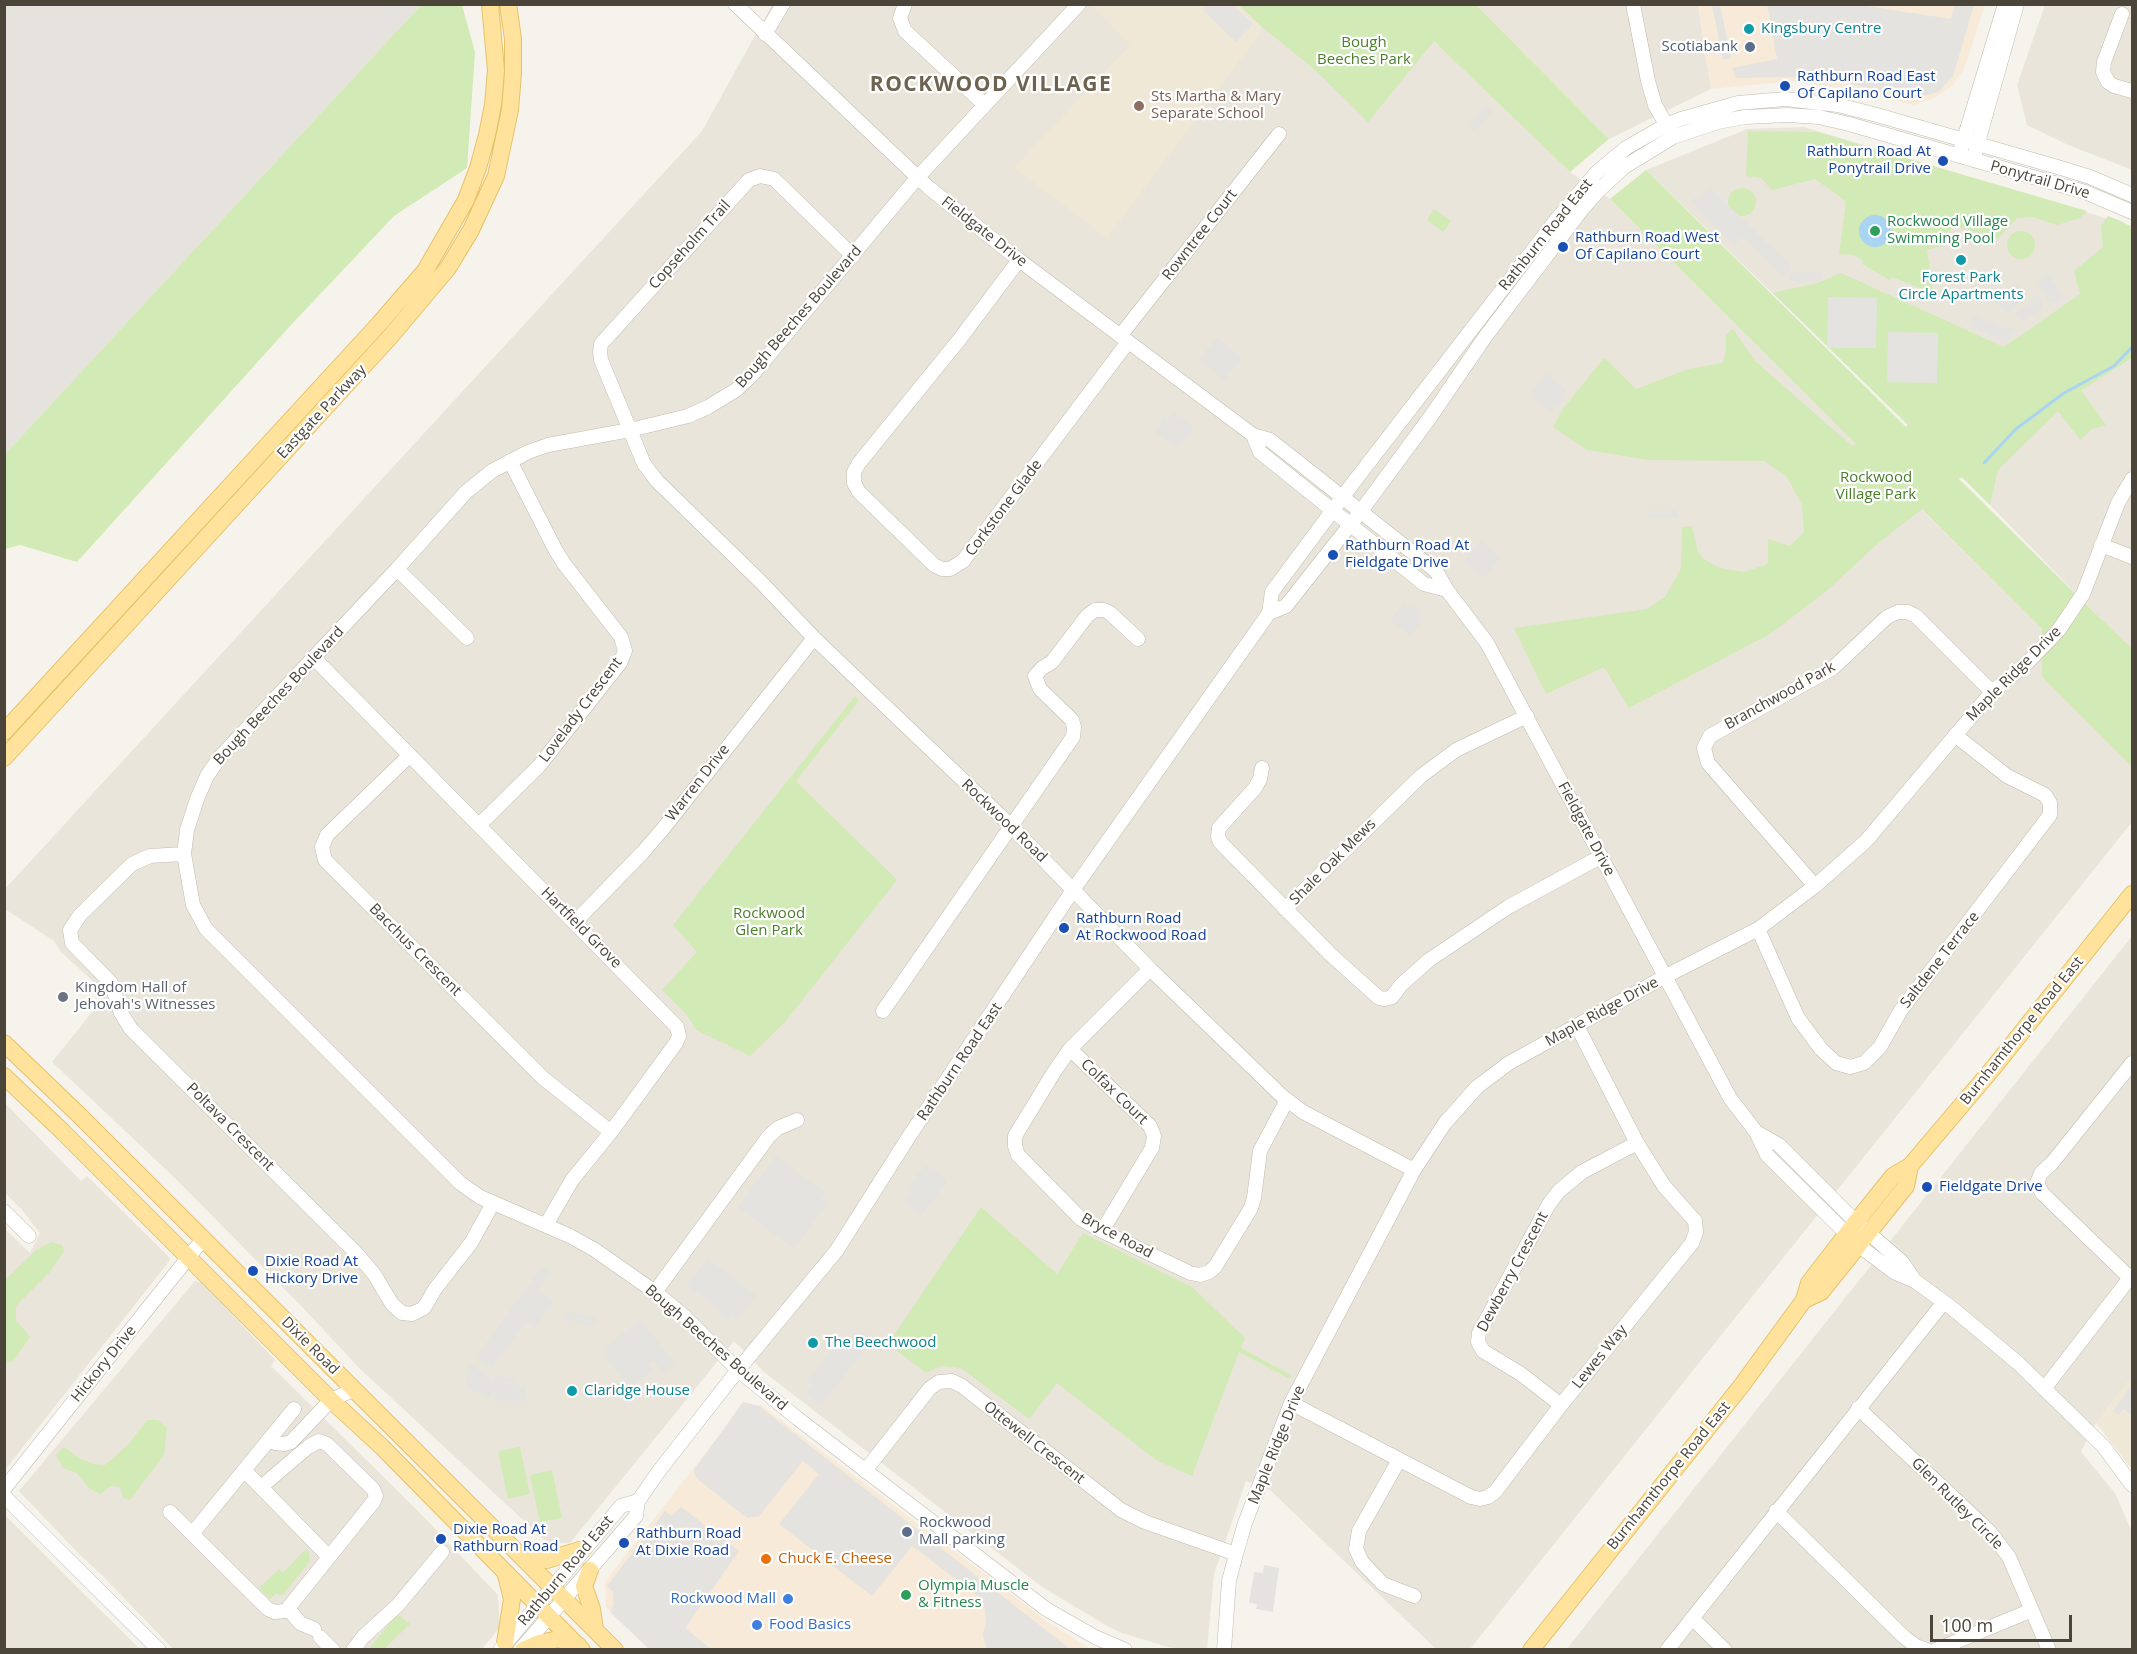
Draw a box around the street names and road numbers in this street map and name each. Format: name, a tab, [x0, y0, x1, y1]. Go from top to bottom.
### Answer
street label: Ponytrail Drive	[1988, 157, 2092, 203]
street label: Rathburn Road East	[1495, 175, 1597, 295]
street label: Rowntree Court	[1159, 186, 1241, 284]
street label: Fieldgate Drive	[938, 193, 1030, 271]
street label: Copseholm Trail	[645, 197, 735, 293]
street label: Bough Beeches Boulevard	[732, 242, 866, 392]
street label: Eastgate Parkway	[274, 361, 370, 463]
street label: Corkstone Glade	[962, 456, 1046, 560]
street label: Bough Beeches Boulevard	[210, 623, 348, 769]
street label: Maple Ridge Drive	[1963, 623, 2065, 725]
street label: Lovelady Crescent	[536, 654, 626, 766]
street label: Branchwood Park	[1721, 658, 1839, 734]
street label: Warren Drive	[662, 741, 734, 825]
street label: Rockwood Road	[958, 776, 1050, 866]
street label: Fieldgate Drive	[1554, 779, 1618, 879]
street label: Shale Oak Mews	[1286, 815, 1380, 909]
street label: Hartfield Grove	[537, 884, 625, 972]
street label: Bacchus Crescent	[365, 900, 465, 1000]
street label: Saltdene Terrace	[1897, 908, 1983, 1012]
street label: Burnhamthorpe Road East	[1957, 953, 2087, 1109]
street label: Maple Ridge Drive	[1542, 973, 1662, 1051]
street label: Rathburn Road East	[914, 1000, 1006, 1124]
street label: Colfax Court	[1077, 1055, 1151, 1129]
street label: Poltava Crescent	[182, 1079, 278, 1175]
street label: Dewberry Crescent	[1474, 1209, 1552, 1335]
street label: Bryce Road	[1078, 1210, 1156, 1262]
street label: Bough Beeches Boulevard	[641, 1281, 791, 1415]
street label: Dixie Road	[277, 1313, 343, 1379]
street label: Lewes Way	[1569, 1321, 1631, 1393]
street label: Hickory Drive	[68, 1322, 140, 1406]
street label: Maple Ridge Drive	[1245, 1383, 1309, 1507]
street label: Ottewell Crescent	[980, 1398, 1088, 1488]
street label: Burnhamthorpe Road East	[1604, 1398, 1734, 1554]
street label: Glen Rutley Circle	[1907, 1454, 2007, 1554]
street label: Rathburn Road East	[515, 1512, 617, 1630]

